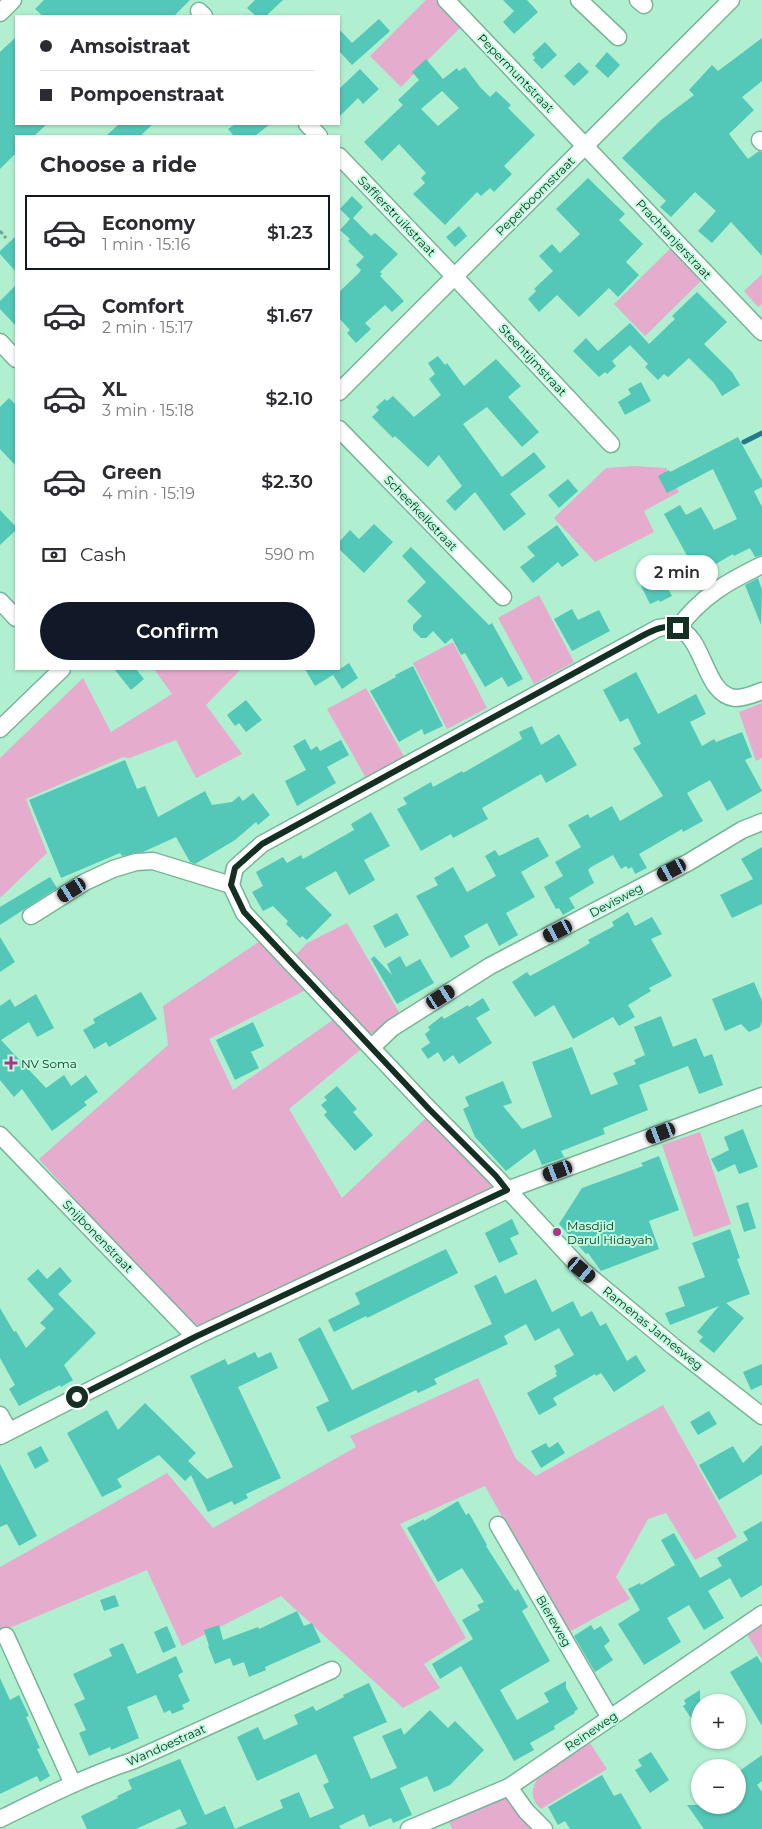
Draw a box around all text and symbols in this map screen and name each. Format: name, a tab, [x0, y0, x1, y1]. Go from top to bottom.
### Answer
street label: Pepermuntstraat	[475, 30, 557, 116]
text: Amsoistraat	[70, 35, 190, 58]
text: Pompoenstraat	[70, 83, 224, 106]
text: Choose a ride	[40, 151, 197, 178]
street label: Peperboomstraat	[492, 153, 578, 239]
street label: Saffierstruikstraat	[355, 173, 439, 259]
street label: Prachtanjerstraat	[633, 196, 715, 282]
icon: car	[42, 210, 87, 255]
text: Economy	[102, 212, 195, 235]
text: $1.23	[267, 221, 313, 244]
text: 1 min · 15:16	[102, 235, 190, 254]
icon: car	[42, 293, 87, 338]
text: Comfort	[102, 295, 184, 318]
text: $1.67	[266, 304, 313, 327]
text: 2 min · 15:17	[102, 318, 193, 337]
street label: Steentijmstraat	[496, 321, 570, 399]
icon: car	[42, 376, 87, 421]
text: XL	[102, 378, 127, 401]
text: $2.10	[265, 387, 313, 410]
text: 3 min · 15:18	[102, 401, 194, 420]
icon: car	[42, 459, 87, 504]
text: Green	[102, 461, 162, 484]
text: $2.30	[261, 470, 313, 493]
street label: Scheefkelkstraat	[381, 472, 461, 554]
text: 4 min · 15:19	[102, 484, 195, 503]
icon: cash	[40, 541, 68, 569]
text: Cash	[80, 543, 127, 566]
text: 590 m	[264, 545, 315, 564]
callout: 2 min	[637, 556, 719, 590]
text: 2 min	[654, 563, 700, 582]
button: Confirm	[40, 602, 315, 660]
route end	[667, 617, 689, 639]
car	[655, 856, 688, 884]
car	[55, 876, 88, 904]
street label: Devisweg	[587, 880, 645, 920]
car	[541, 918, 574, 944]
car	[424, 983, 457, 1011]
place label: NV Soma	[21, 1056, 77, 1071]
marker: NV Soma	[5, 1057, 17, 1069]
car	[644, 1121, 677, 1145]
car	[541, 1159, 574, 1183]
street label: Snijbonenstraat	[60, 1197, 137, 1276]
place label: Masdjid Darul Hidayah	[567, 1218, 653, 1247]
marker: Masdjid Darul Hidayah	[551, 1226, 563, 1238]
car	[565, 1255, 598, 1285]
street label: Ramenas Jamesweg	[600, 1283, 706, 1373]
route start	[66, 1386, 88, 1408]
street label: Biereweg	[533, 1593, 575, 1649]
map controls	[691, 1694, 746, 1814]
button: +	[691, 1694, 746, 1749]
street label: Reineweg	[562, 1708, 620, 1754]
street label: Wandoestraat	[124, 1721, 208, 1769]
button: −	[691, 1759, 746, 1814]

